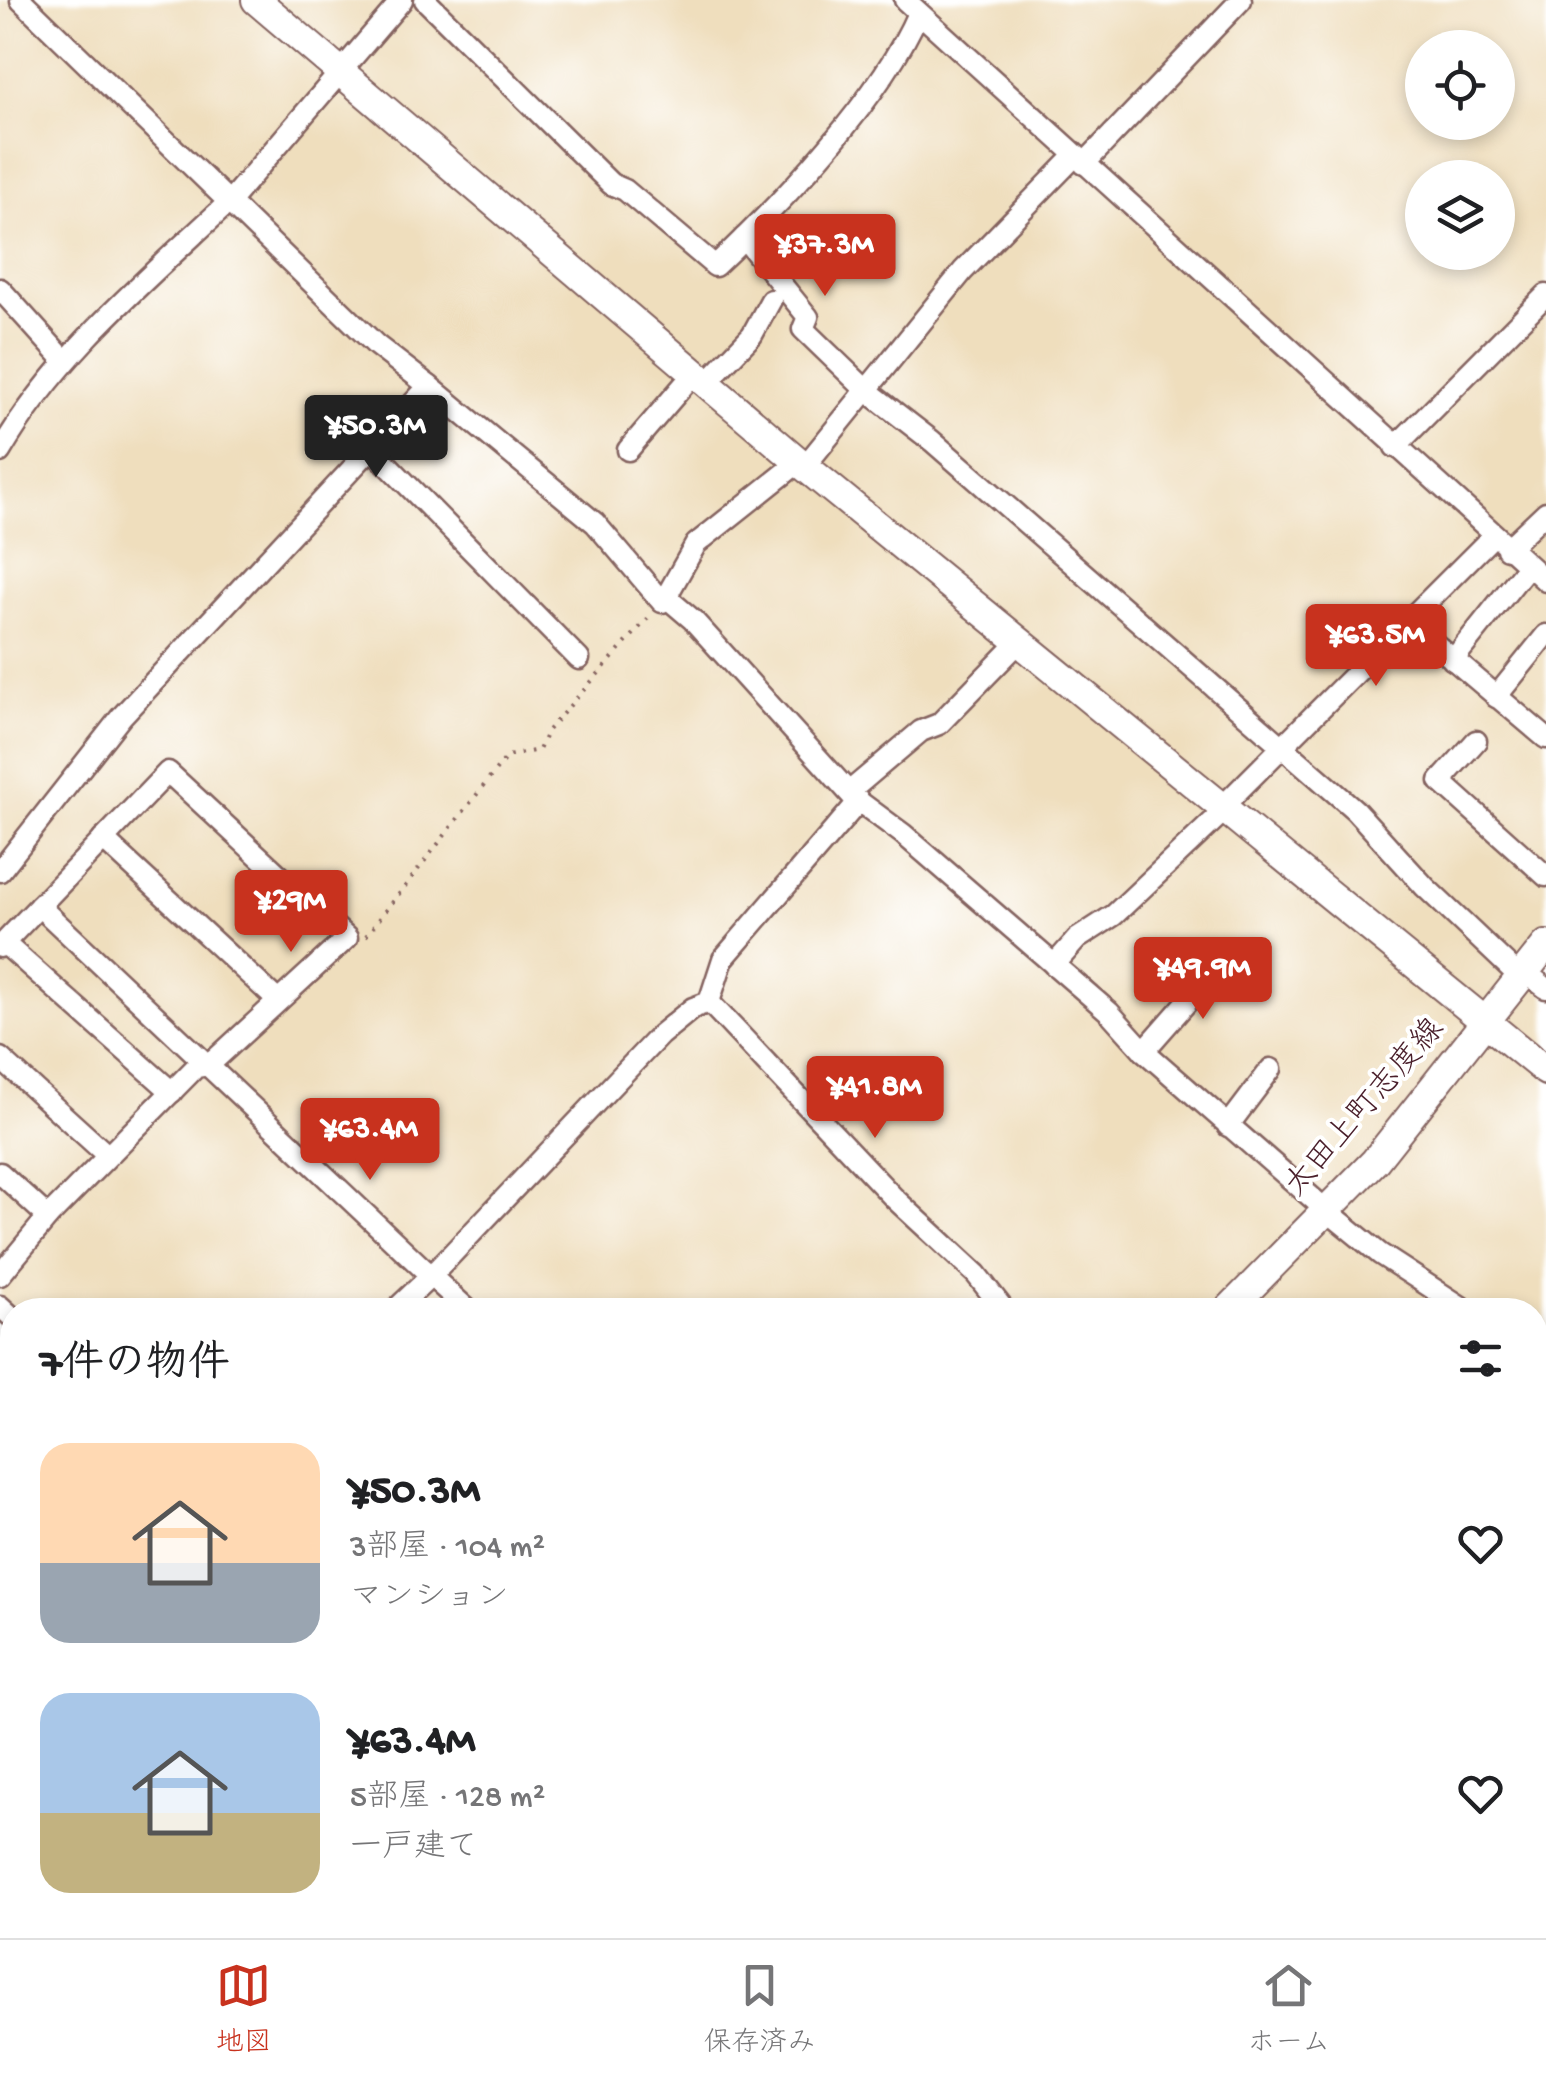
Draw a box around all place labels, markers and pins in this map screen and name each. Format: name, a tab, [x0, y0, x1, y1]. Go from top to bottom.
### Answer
pin: ¥37.3M	[744, 214, 906, 299]
pin: ¥50.3M	[295, 395, 457, 480]
pin: ¥63.5M	[1295, 604, 1457, 689]
pin: ¥29M	[232, 870, 350, 955]
pin: ¥49.9M	[1122, 937, 1284, 1022]
pin: ¥41.8M	[794, 1056, 956, 1141]
pin: ¥63.4M	[289, 1098, 451, 1183]

